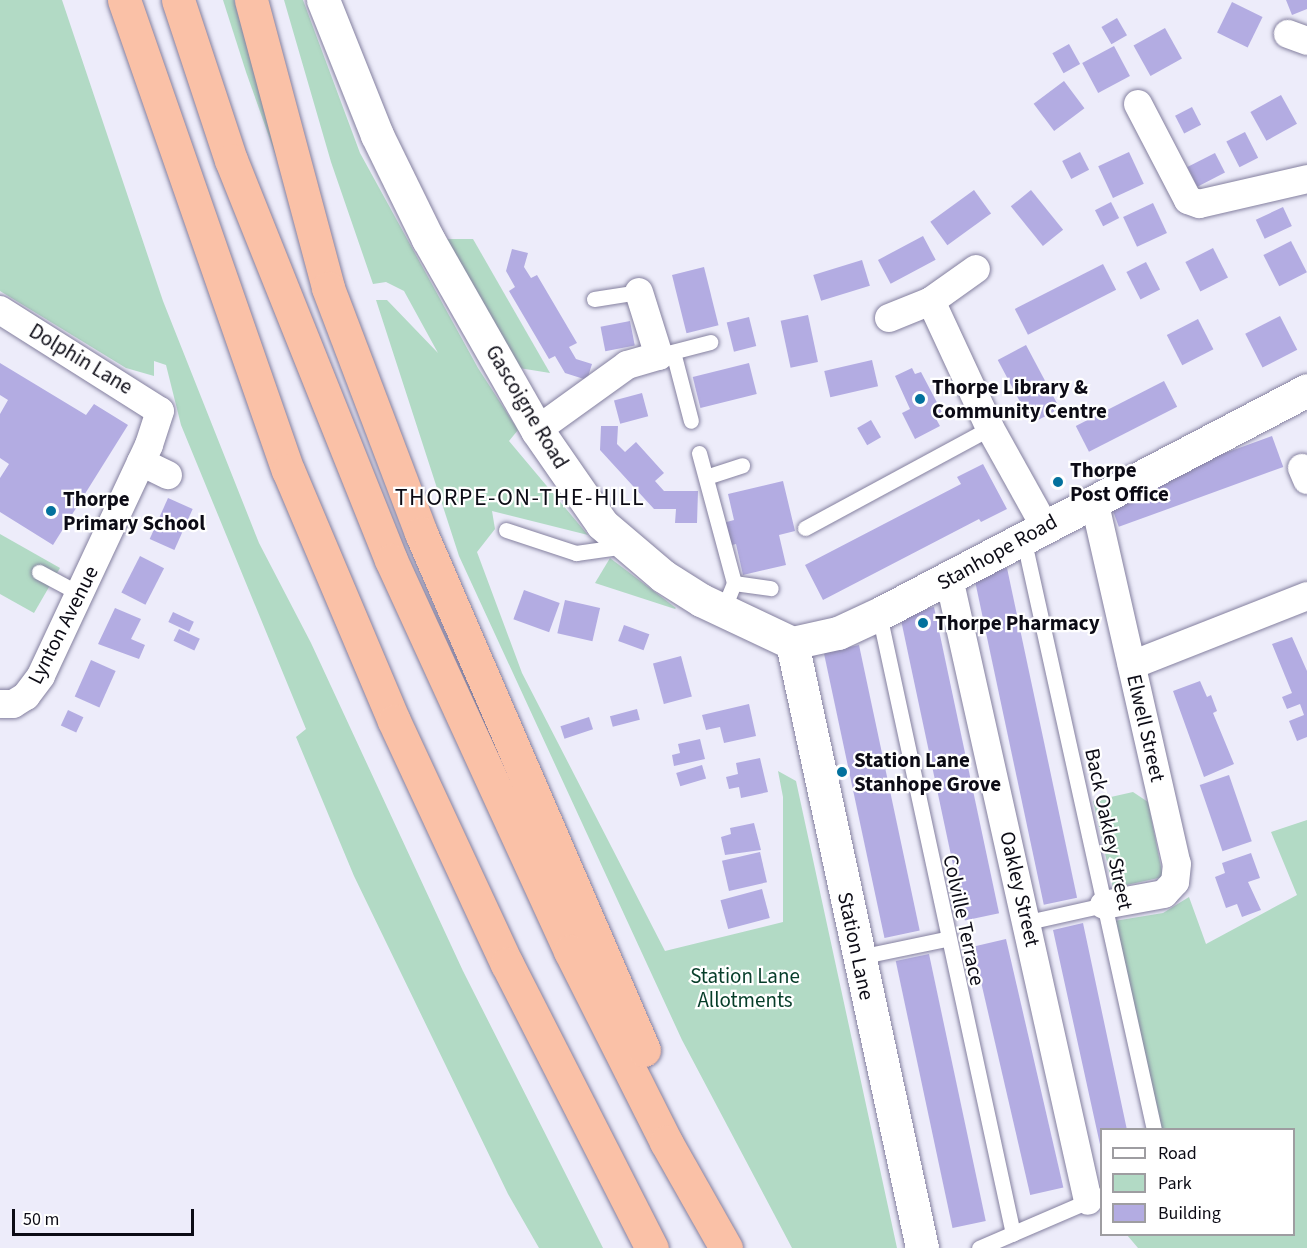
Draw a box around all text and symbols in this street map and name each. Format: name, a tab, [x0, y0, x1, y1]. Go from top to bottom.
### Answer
street label: Dolphin Lane	[25, 318, 137, 400]
street label: Gascoigne Road	[480, 341, 574, 473]
place label: Thorpe Library & Community Centre	[932, 374, 1107, 424]
marker: Thorpe Library & Community Centre	[913, 392, 927, 406]
place label: Thorpe Post Office	[1070, 457, 1169, 507]
marker: Thorpe Post Office	[1051, 475, 1065, 489]
district label: THORPE-ON-THE-HILL	[395, 484, 645, 512]
place label: Thorpe Primary School	[63, 486, 205, 536]
marker: Thorpe Primary School	[44, 504, 58, 518]
street label: Stanhope Road	[932, 509, 1062, 595]
street label: Lynton Avenue	[22, 562, 104, 688]
place label: Thorpe Pharmacy	[935, 610, 1100, 636]
marker: Thorpe Pharmacy	[916, 616, 930, 630]
street label: Elwell Street	[1121, 672, 1171, 784]
street label: Back Oakley Street	[1080, 746, 1138, 912]
place label: Station Lane Stanhope Grove	[854, 747, 1001, 797]
marker: Station Lane Stanhope Grove	[835, 765, 849, 779]
street label: Oakley Street	[995, 829, 1045, 949]
street label: Colville Terrace	[938, 852, 990, 988]
street label: Station Lane	[832, 890, 880, 1002]
park label: Station Lane Allotments	[690, 963, 800, 1013]
legend	[1100, 1128, 1295, 1236]
text: Road	[1158, 1141, 1197, 1166]
text: Park	[1158, 1171, 1192, 1196]
scale bar	[15, 1197, 196, 1235]
text: Building	[1158, 1201, 1221, 1226]
text: 50 m	[23, 1207, 59, 1232]

